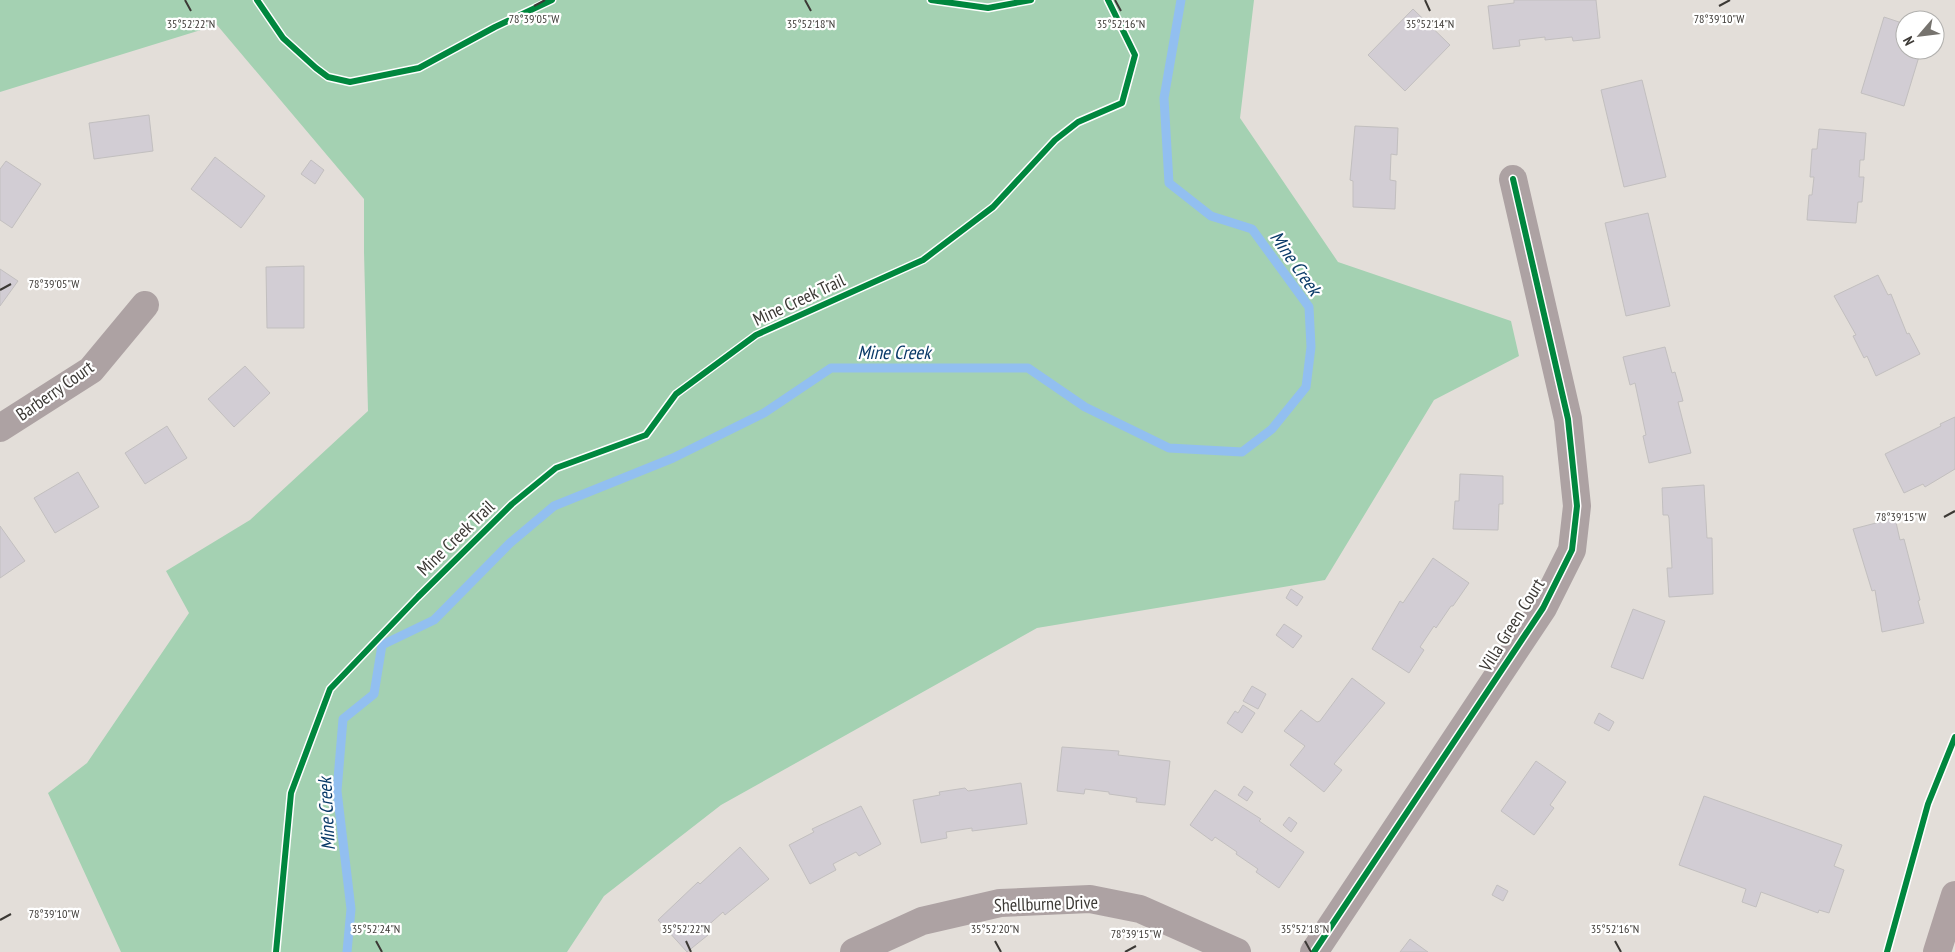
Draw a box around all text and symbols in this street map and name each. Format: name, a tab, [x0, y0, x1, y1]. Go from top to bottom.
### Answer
north arrow	[1895, 10, 1945, 60]
text: 78°39'05"W	[509, 11, 559, 26]
text: 78°39'10"W	[1694, 11, 1744, 26]
text: 35°52'22"N	[167, 16, 215, 31]
text: 35°52'18"N	[787, 16, 835, 31]
text: 35°52'16"N	[1097, 16, 1145, 31]
text: 35°52'14"N	[1406, 16, 1454, 31]
text: N	[1899, 34, 1918, 49]
water label: Mine Creek	[1265, 226, 1328, 302]
street label: Mine Creek Trail	[749, 268, 849, 331]
text: 78°39'05"W	[29, 276, 79, 291]
water label: Mine Creek	[857, 340, 933, 364]
street label: Barberry Court	[11, 355, 98, 426]
street label: Mine Creek Trail	[412, 494, 500, 580]
text: 78°39'15"W	[1876, 509, 1926, 524]
street label: Villa Green Court	[1473, 574, 1549, 676]
water label: Mine Creek	[312, 774, 340, 851]
street label: Shellburne Drive	[994, 890, 1098, 917]
text: 78°39'10"W	[29, 906, 79, 921]
text: 35°52'24"N	[352, 921, 400, 936]
text: 35°52'22"N	[662, 921, 710, 936]
text: 35°52'20"N	[971, 921, 1019, 936]
text: 35°52'18"N	[1281, 921, 1329, 936]
text: 35°52'16"N	[1591, 921, 1639, 936]
text: 78°39'15"W	[1111, 926, 1161, 941]

